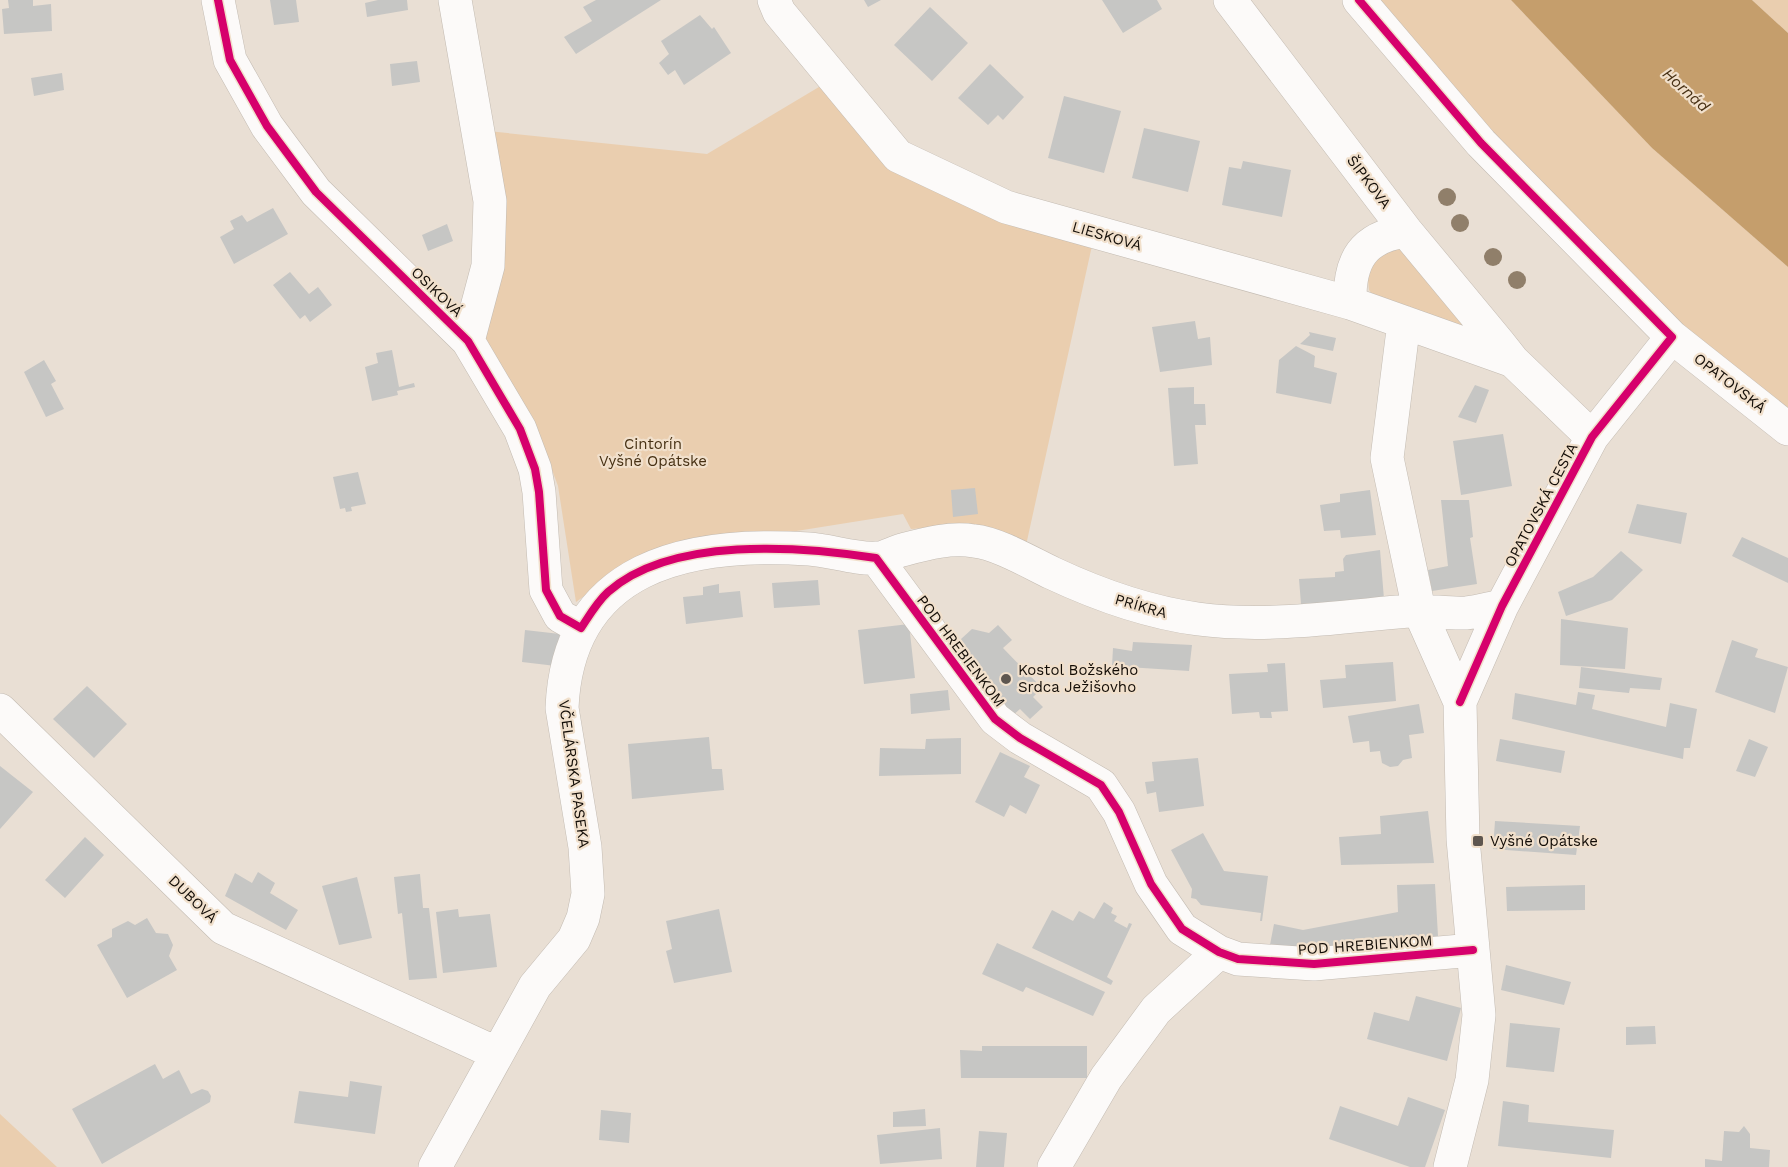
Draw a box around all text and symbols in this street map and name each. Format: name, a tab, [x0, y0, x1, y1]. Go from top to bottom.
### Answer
water label: Hornád	[1659, 64, 1714, 117]
street label: ŠIPKOVA	[1343, 151, 1396, 212]
street label: LIESKOVÁ	[1070, 217, 1144, 255]
street label: OSIKOVÁ	[408, 263, 466, 321]
street label: OPATOVSKÁ	[1690, 349, 1770, 417]
park label: Cintorín Vyšné Opátske	[599, 435, 707, 470]
street label: OPATOVSKÁ CESTA	[1501, 440, 1581, 570]
street label: PRÍKRA	[1113, 590, 1169, 622]
street label: POD HREBIENKOM	[913, 592, 1009, 710]
place label: Kostol Božského Srdca Ježišovho	[1018, 661, 1138, 696]
marker: Kostol Božského Srdca Ježišovho	[999, 672, 1013, 686]
street label: VČELÁRSKA PASEKA	[555, 699, 594, 849]
place label: Vyšné Opátske	[1490, 832, 1598, 850]
marker: Vyšné Opátske	[1471, 834, 1485, 848]
street label: DUBOVÁ	[165, 871, 221, 927]
street label: POD HREBIENKOM	[1297, 931, 1433, 959]

